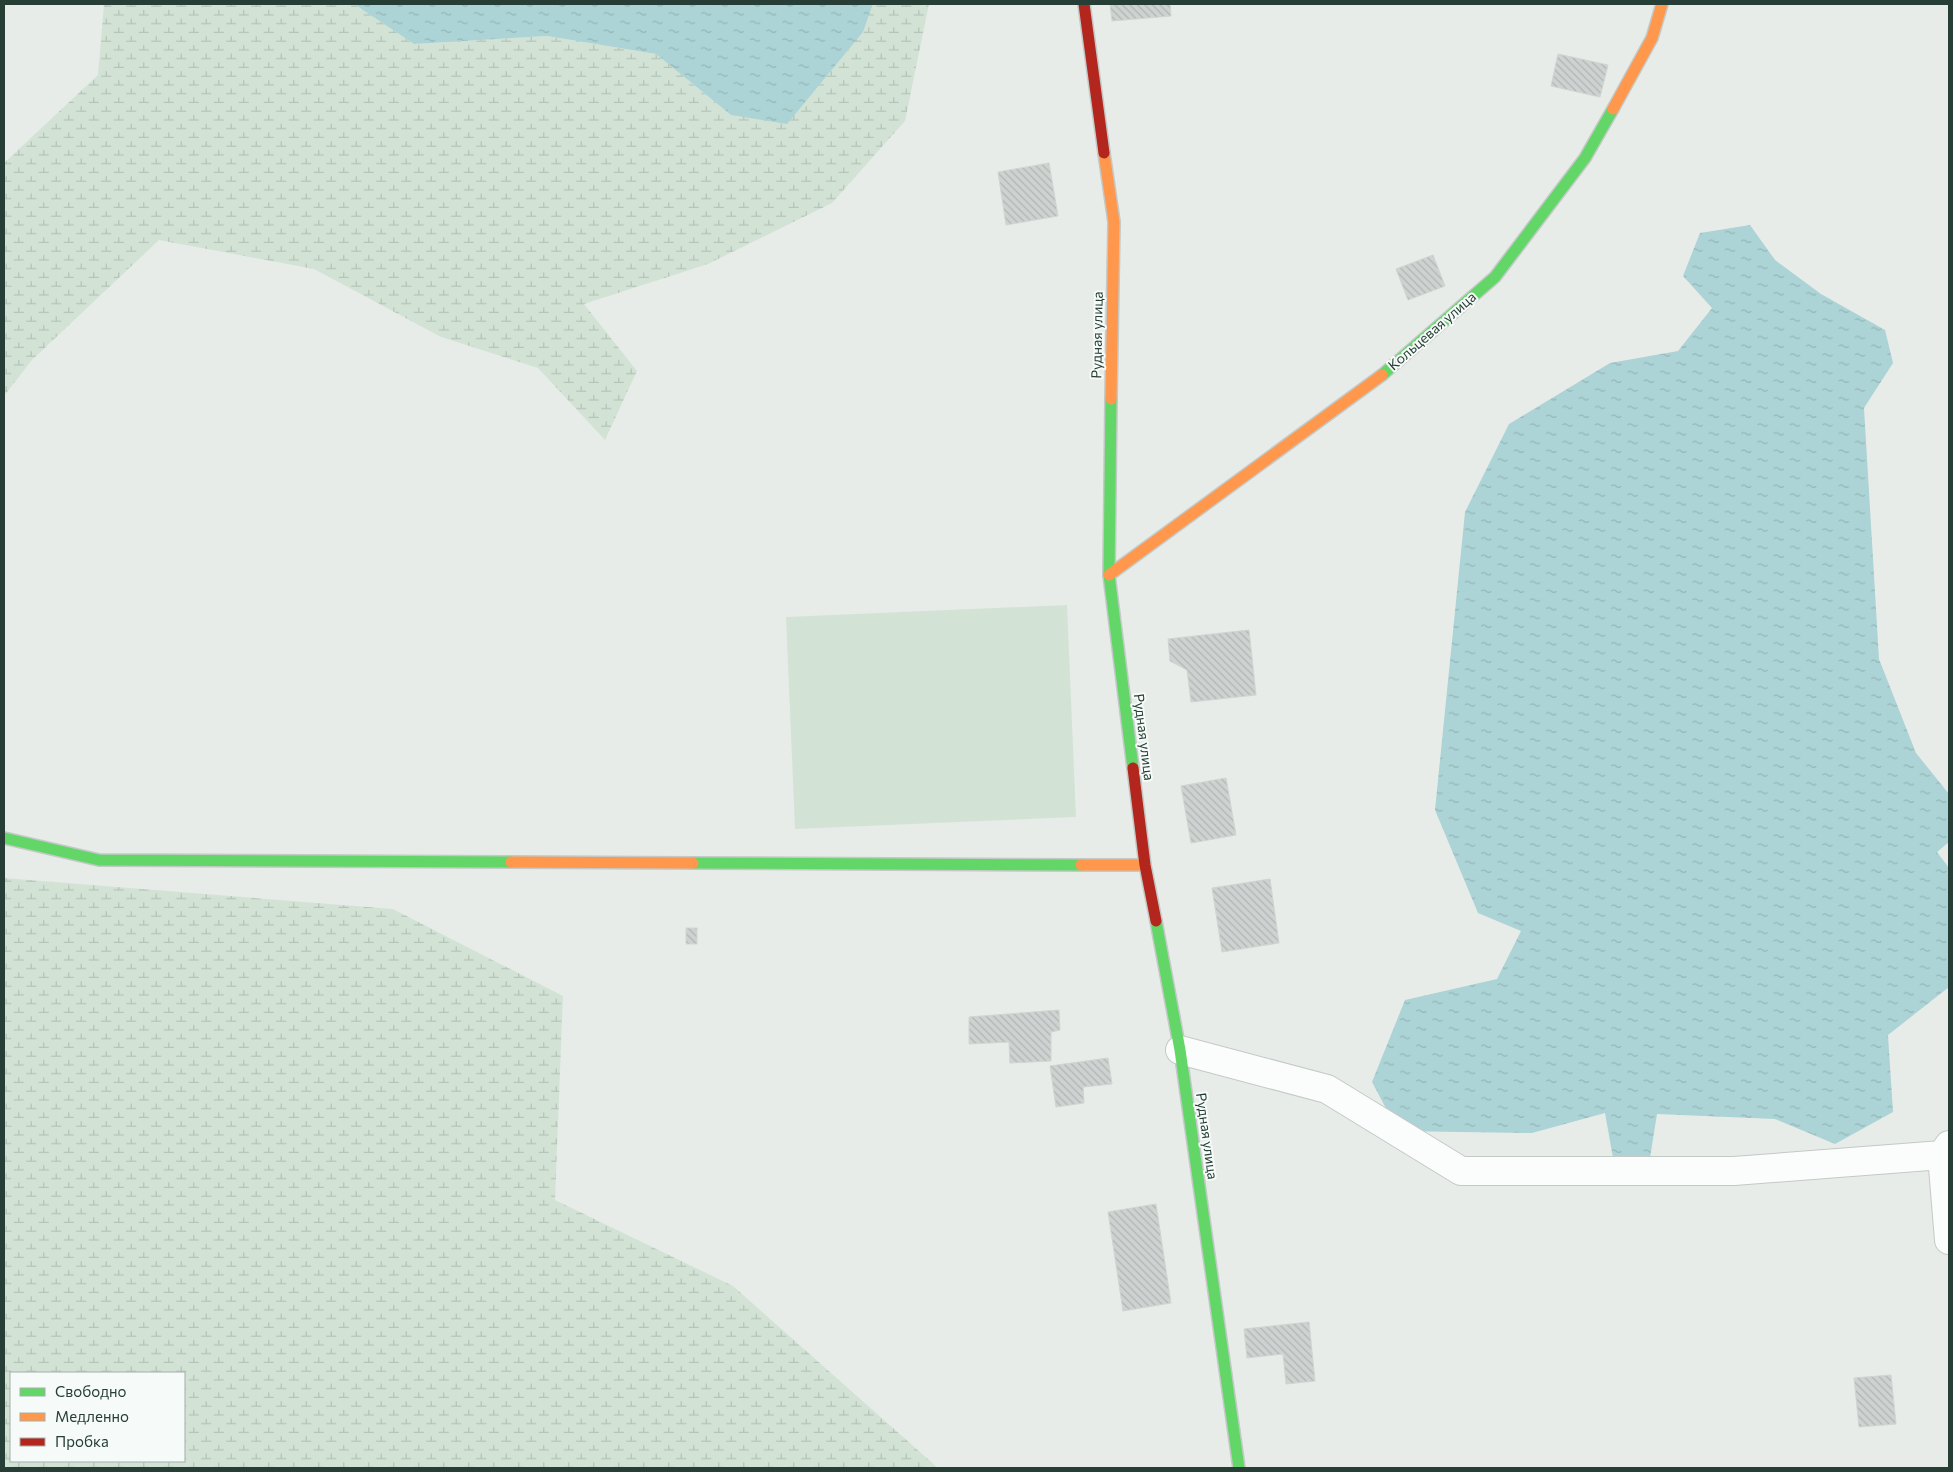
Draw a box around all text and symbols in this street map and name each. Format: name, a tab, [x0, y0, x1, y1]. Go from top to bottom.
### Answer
street label: Кольцевая улица	[1384, 288, 1479, 373]
street label: Рудная улица	[1087, 291, 1106, 379]
street label: Рудная улица	[1131, 693, 1158, 781]
street label: Рудная улица	[1193, 1092, 1222, 1180]
legend	[10, 1372, 185, 1462]
text: Свободно	[55, 1382, 126, 1400]
text: Медленно	[55, 1407, 129, 1425]
text: Пробка	[55, 1432, 109, 1450]

